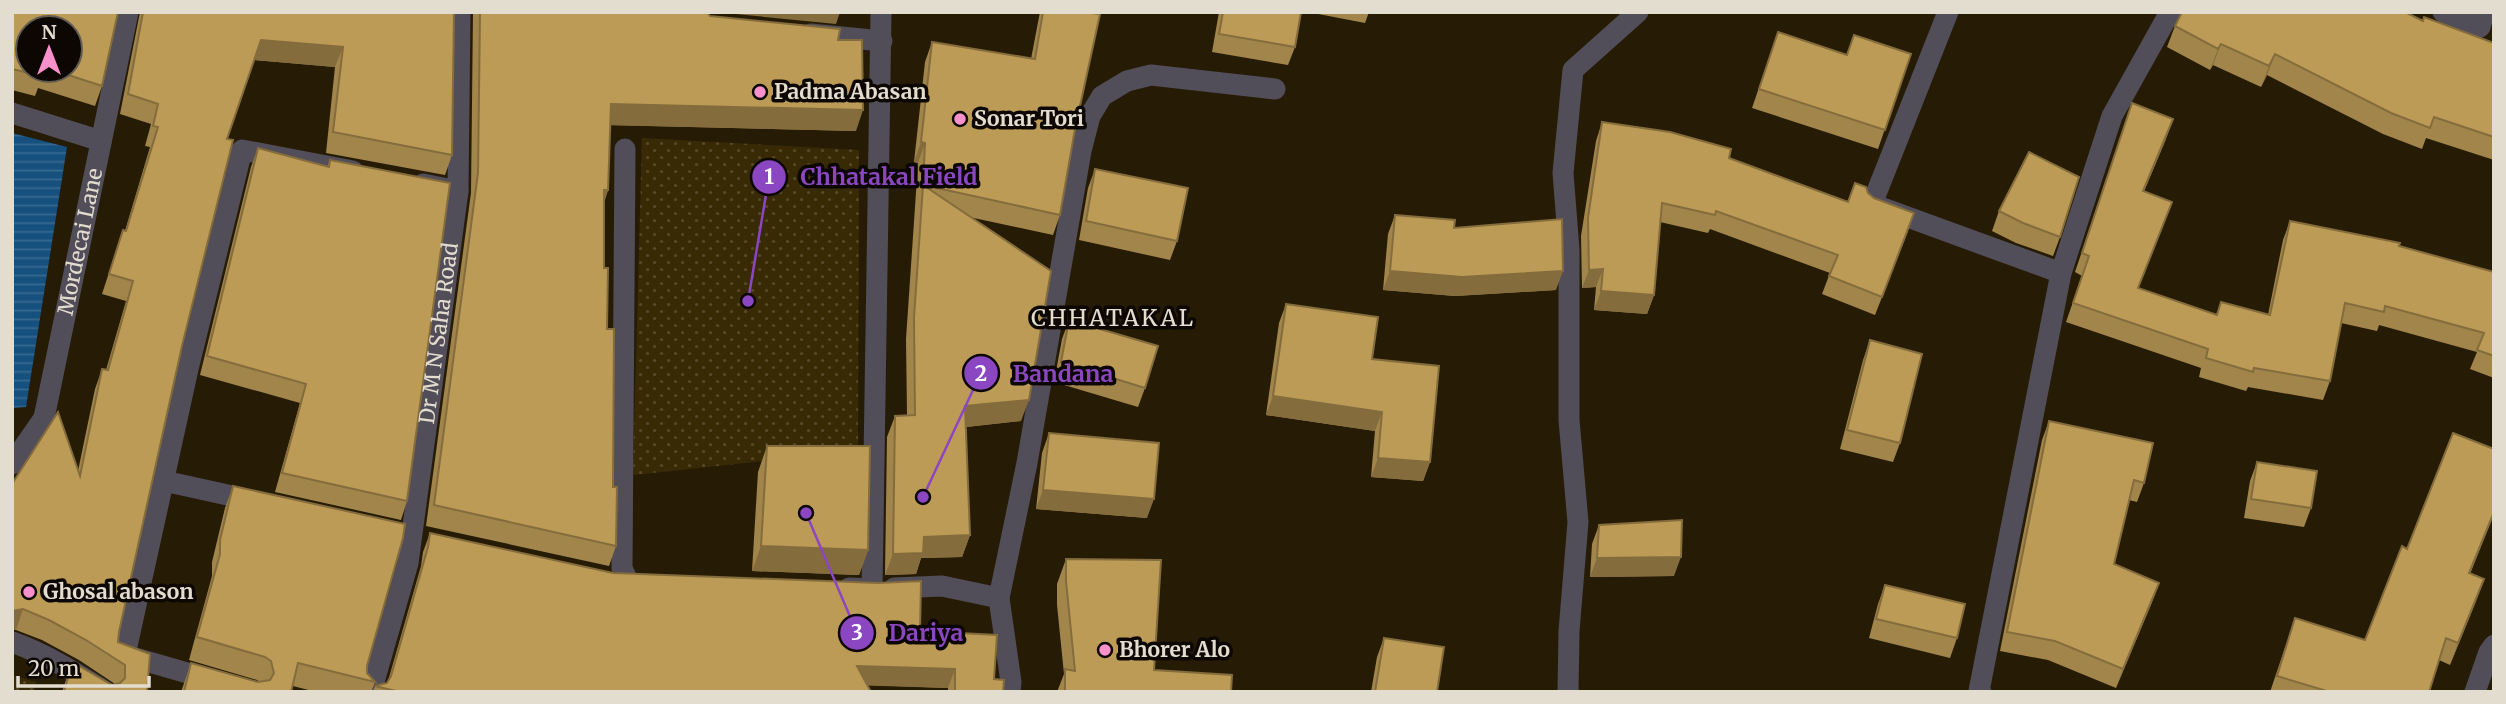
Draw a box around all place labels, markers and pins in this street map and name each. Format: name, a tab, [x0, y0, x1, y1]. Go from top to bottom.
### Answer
place label: Padma Abasan	[774, 78, 927, 105]
marker: Padma Abasan	[752, 84, 768, 100]
place label: Sonar Tori	[974, 105, 1084, 132]
marker: Sonar Tori	[952, 111, 968, 127]
callout: Chhatakal Field	[752, 155, 992, 199]
callout: Bandana	[964, 351, 1127, 395]
place label: Ghosal abason	[43, 578, 193, 605]
marker: Ghosal abason	[21, 584, 37, 600]
callout: Dariya	[840, 611, 977, 655]
place label: Bhorer Alo	[1119, 636, 1230, 663]
marker: Bhorer Alo	[1097, 642, 1113, 658]

